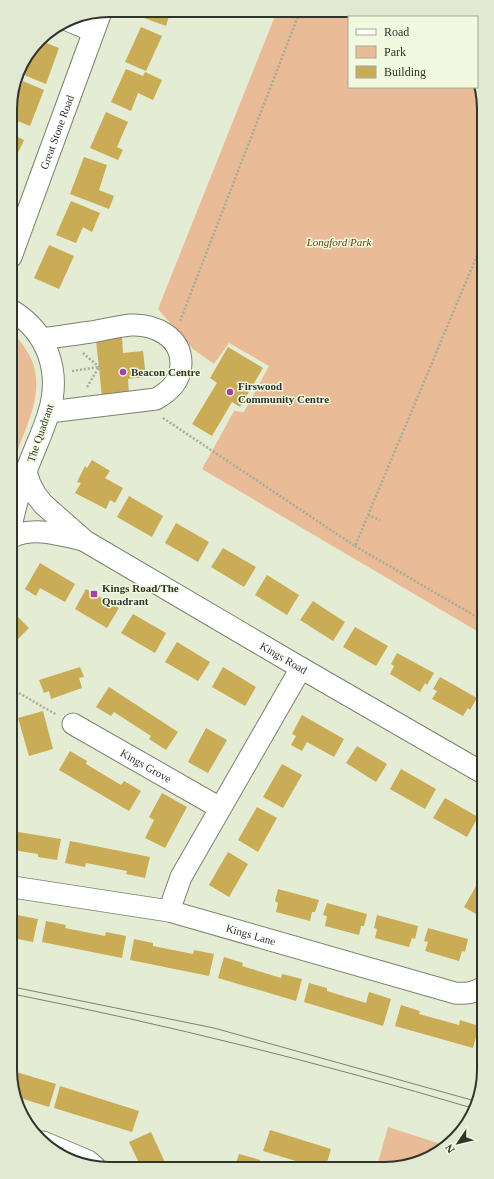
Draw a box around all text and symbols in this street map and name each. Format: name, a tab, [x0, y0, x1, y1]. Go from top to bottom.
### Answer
legend	[348, 16, 478, 88]
text: Road	[384, 25, 409, 39]
text: Park	[384, 45, 406, 59]
text: Building	[384, 65, 426, 79]
street label: Great Stone Road	[38, 93, 76, 171]
park label: Longford Park	[306, 236, 372, 248]
place label: Beacon Centre	[131, 366, 200, 378]
marker: Beacon Centre	[118, 367, 128, 377]
place label: Firswood Community Centre	[238, 380, 329, 405]
marker: Firswood Community Centre	[225, 387, 235, 397]
street label: The Quadrant	[24, 402, 56, 464]
place label: Kings Road/The Quadrant	[102, 582, 179, 607]
marker: Kings Road/The Quadrant	[89, 589, 99, 599]
street label: Kings Road	[258, 639, 310, 676]
street label: Kings Grove	[118, 746, 174, 785]
street label: Kings Lane	[225, 922, 277, 947]
north arrow	[438, 1123, 478, 1163]
text: N	[443, 1142, 457, 1155]

